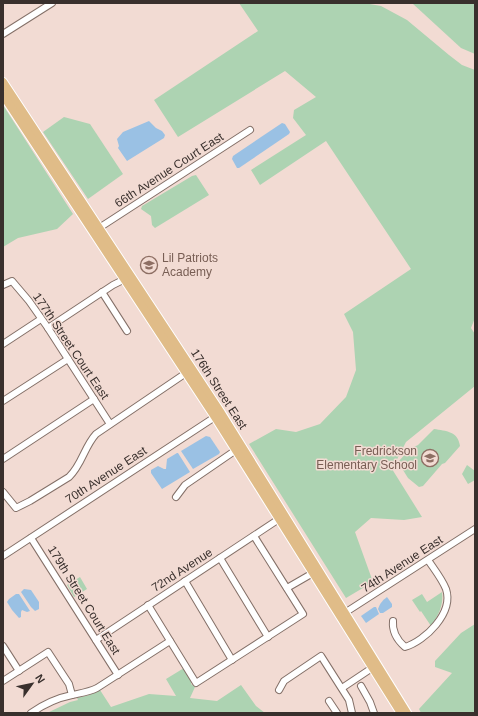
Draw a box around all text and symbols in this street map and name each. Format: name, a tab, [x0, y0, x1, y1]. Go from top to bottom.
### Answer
street label: 66th Avenue Court East	[112, 129, 226, 210]
place label: Lil Patriots Academy	[162, 251, 218, 279]
school or university icon: Lil Patriots Academy	[139, 255, 159, 275]
street label: 177th Street Court East	[30, 290, 112, 402]
street label: 176th Street East	[188, 346, 250, 432]
street label: 70th Avenue East	[63, 443, 150, 506]
place label: Fredrickson Elementary School	[316, 444, 417, 472]
school or university icon: Fredrickson Elementary School	[420, 448, 440, 468]
street label: 74th Avenue East	[359, 532, 446, 595]
street label: 179th Street Court East	[45, 543, 124, 657]
street label: 72nd Avenue	[149, 545, 215, 595]
north arrow	[12, 664, 52, 704]
text: N	[33, 672, 48, 685]

